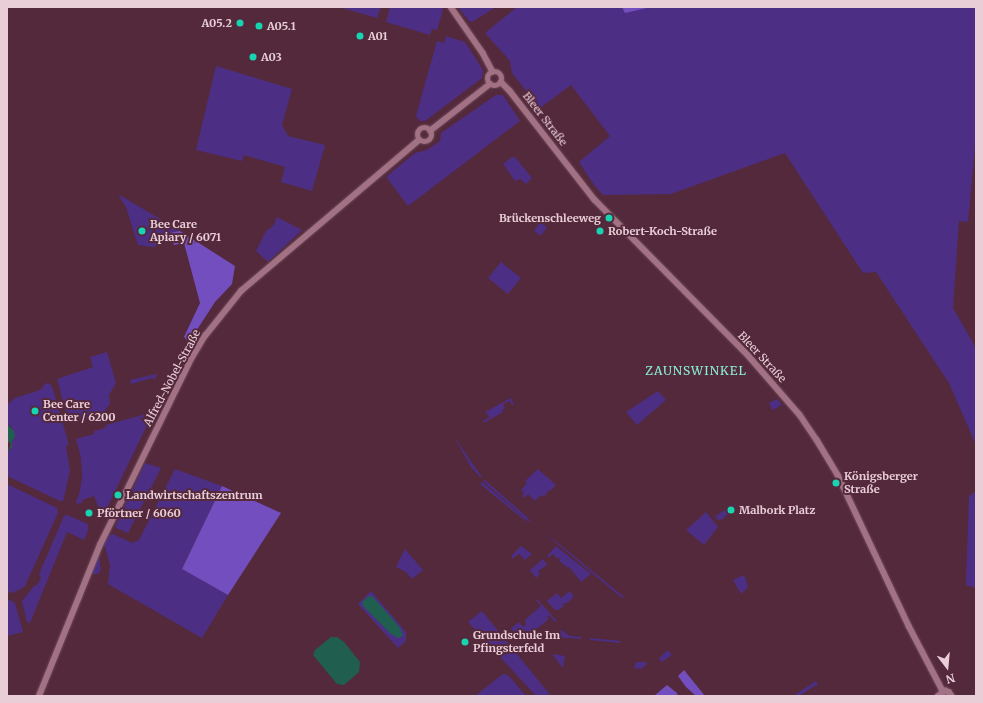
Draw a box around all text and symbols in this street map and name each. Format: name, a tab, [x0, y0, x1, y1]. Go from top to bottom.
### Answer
place label: A05.2	[201, 16, 232, 30]
marker: A05.2	[235, 18, 245, 28]
place label: A05.1	[267, 19, 296, 33]
marker: A05.1	[254, 21, 264, 31]
place label: A01	[368, 29, 388, 43]
marker: A01	[355, 31, 365, 41]
place label: A03	[261, 50, 282, 64]
marker: A03	[248, 52, 258, 62]
street label: Bleer Straße	[520, 90, 570, 148]
place label: Brückenschleeweg	[499, 211, 601, 225]
marker: Brückenschleeweg	[604, 213, 614, 223]
place label: Bee Care Apiary / 6071	[150, 218, 221, 244]
place label: Robert-Koch-Straße	[608, 224, 717, 238]
marker: Bee Care Apiary / 6071	[137, 226, 147, 236]
marker: Robert-Koch-Straße	[595, 226, 605, 236]
street label: Alfred-Nobel-Straße	[141, 327, 203, 429]
street label: Bleer Straße	[735, 329, 789, 385]
district label: ZAUNSWINKEL	[645, 364, 747, 378]
place label: Bee Care Center / 6200	[43, 398, 116, 424]
marker: Bee Care Center / 6200	[30, 406, 40, 416]
place label: Königsberger Straße	[844, 470, 918, 496]
marker: Königsberger Straße	[831, 478, 841, 488]
place label: Landwirtschaftszentrum	[126, 488, 263, 502]
marker: Landwirtschaftszentrum	[113, 490, 123, 500]
place label: Malbork Platz	[739, 503, 815, 517]
marker: Malbork Platz	[726, 505, 736, 515]
place label: Pförtner / 6060	[97, 506, 181, 520]
marker: Pförtner / 6060	[84, 508, 94, 518]
place label: Grundschule Im Pfingsterfeld	[473, 629, 560, 655]
marker: Grundschule Im Pfingsterfeld	[460, 637, 470, 647]
north arrow	[927, 647, 967, 687]
text: N	[944, 671, 956, 686]

